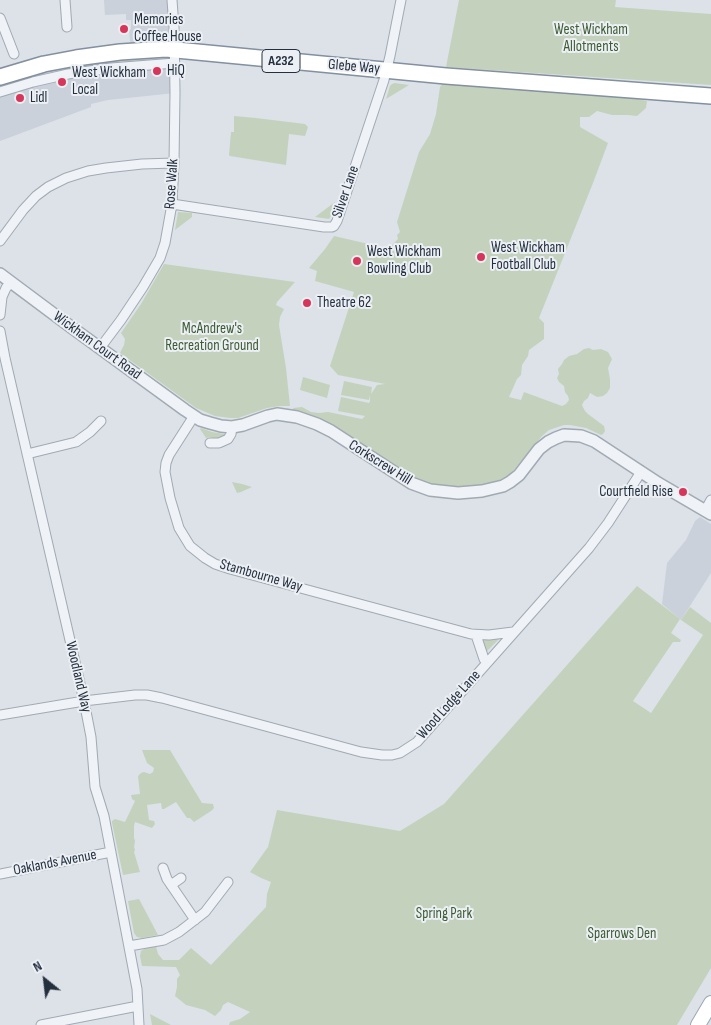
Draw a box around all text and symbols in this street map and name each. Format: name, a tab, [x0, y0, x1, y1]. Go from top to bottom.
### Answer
place label: Memories Coffee House	[134, 11, 202, 46]
park label: West Wickham Allotments	[554, 21, 628, 56]
marker: Memories Coffee House	[118, 23, 130, 35]
road number: A232	[262, 49, 300, 72]
street label: Glebe Way	[327, 56, 381, 78]
place label: HiQ	[167, 62, 185, 80]
place label: West Wickham Local	[72, 64, 146, 99]
marker: HiQ	[151, 65, 163, 77]
marker: West Wickham Local	[56, 76, 68, 88]
place label: Lidl	[30, 89, 47, 107]
marker: Lidl	[14, 92, 26, 104]
street label: Rose Walk	[161, 158, 183, 210]
street label: Silver Lane	[329, 163, 363, 221]
place label: West Wickham Football Club	[491, 239, 565, 274]
place label: West Wickham Bowling Club	[367, 243, 441, 278]
marker: West Wickham Football Club	[475, 251, 487, 263]
marker: West Wickham Bowling Club	[351, 255, 363, 267]
place label: Theatre 62	[317, 294, 371, 312]
marker: Theatre 62	[301, 297, 313, 309]
street label: Wickham Court Road	[49, 308, 145, 384]
park label: McAndrew's Recreation Ground	[165, 320, 259, 355]
street label: Corkscrew Hill	[345, 436, 415, 490]
place label: Courtfield Rise	[599, 483, 673, 501]
marker: Courtfield Rise	[677, 486, 689, 498]
street label: Stambourne Way	[218, 556, 304, 596]
street label: Woodland Way	[61, 640, 95, 714]
street label: Wood Lodge Lane	[413, 667, 485, 743]
street label: Oaklands Avenue	[12, 846, 98, 880]
park label: Spring Park	[416, 905, 472, 923]
park label: Sparrows Den	[588, 925, 656, 943]
north arrow	[20, 955, 70, 1005]
text: N	[30, 957, 45, 976]

